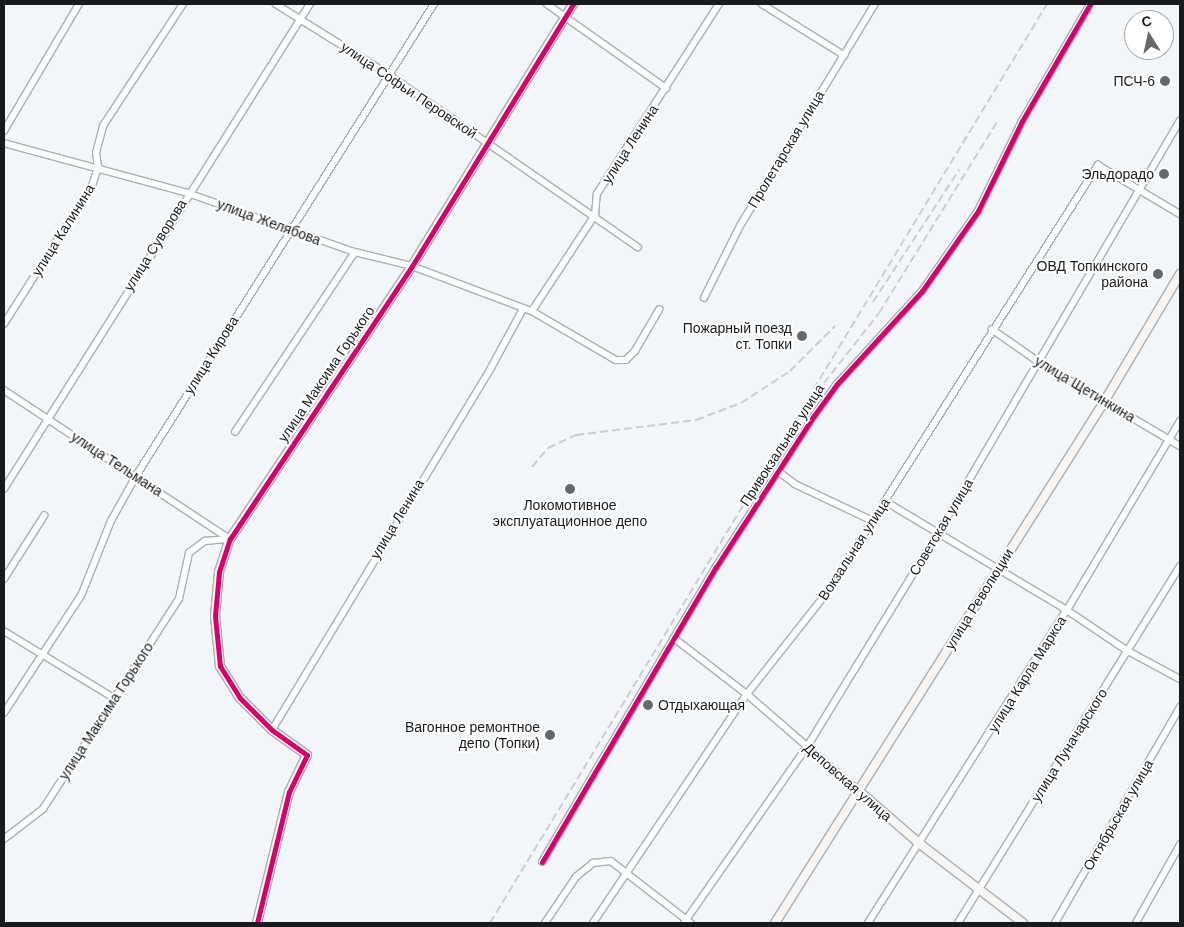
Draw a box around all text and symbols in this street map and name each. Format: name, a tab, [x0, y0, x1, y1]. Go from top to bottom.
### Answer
north arrow	[1124, 10, 1174, 60]
text: С	[1140, 12, 1153, 30]
street label: улица Софьи Перовской	[338, 38, 480, 142]
place label: ПСЧ-6	[1114, 73, 1155, 89]
marker: ПСЧ-6	[1159, 75, 1171, 87]
street label: Пролетарская улица	[744, 87, 828, 211]
street label: улица Ленина	[598, 102, 662, 186]
place label: Эльдорадо	[1081, 166, 1154, 182]
marker: Эльдорадо	[1158, 168, 1170, 180]
street label: улица Калинина	[28, 181, 98, 279]
street label: улица Желябова	[215, 195, 323, 249]
street label: улица Суворова	[120, 196, 190, 294]
place label: ОВД Топкинского района	[1037, 258, 1148, 290]
marker: ОВД Топкинского района	[1152, 268, 1164, 280]
street label: улица Максима Горького	[274, 303, 378, 445]
street label: улица Кирова	[180, 313, 242, 397]
place label: Пожарный поезд ст. Топки	[683, 320, 792, 352]
marker: Пожарный поезд ст. Топки	[796, 330, 808, 342]
street label: улица Щетинкина	[1032, 352, 1138, 426]
street label: Привокзальная улица	[736, 381, 828, 509]
street label: улица Тельмана	[68, 428, 166, 500]
street label: улица Ленина	[367, 476, 427, 562]
street label: Советская улица	[905, 476, 977, 578]
marker: Локомотивное эксплуатационное депо	[564, 483, 576, 495]
street label: Вокзальная улица	[815, 495, 893, 603]
place label: Локомотивное эксплуатационное депо	[493, 497, 647, 530]
street label: улица Революции	[941, 545, 1017, 653]
street label: улица Карла Маркса	[984, 613, 1070, 735]
street label: улица Максима Горького	[55, 639, 157, 783]
street label: улица Луначарского	[1027, 685, 1111, 805]
place label: Отдыхающая	[658, 697, 745, 713]
marker: Отдыхающая	[642, 699, 654, 711]
place label: Вагонное ремонтное депо (Топки)	[405, 719, 540, 752]
marker: Вагонное ремонтное депо (Топки)	[544, 729, 556, 741]
street label: Деповская улица	[801, 739, 895, 825]
street label: Октябрьская улица	[1079, 756, 1157, 874]

